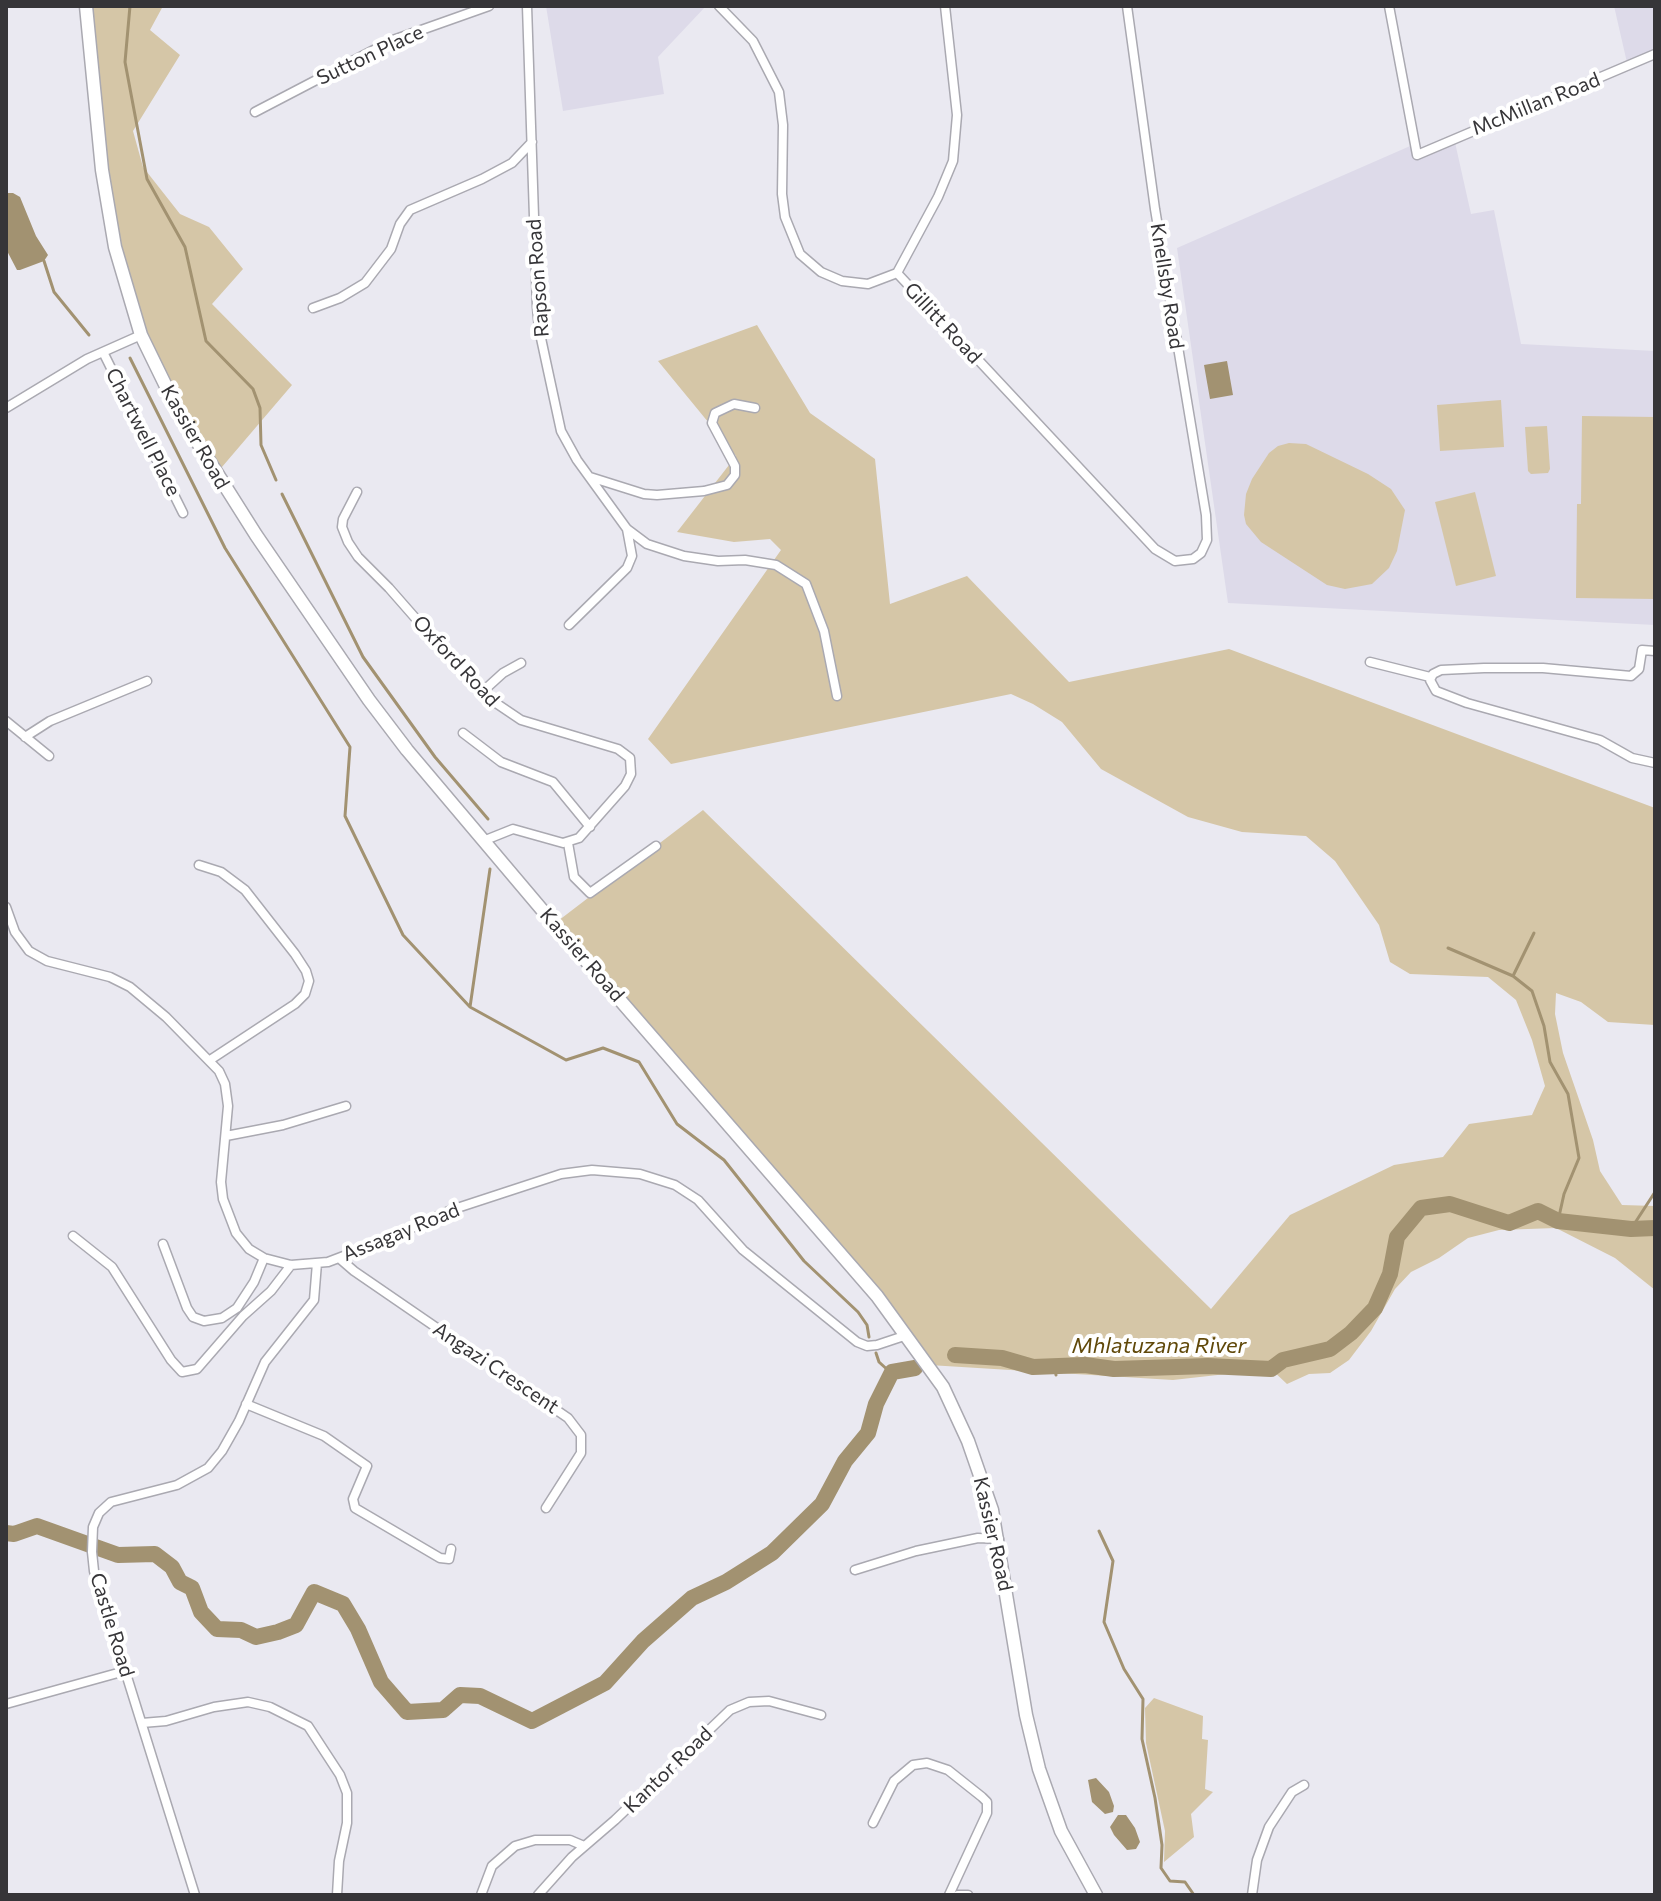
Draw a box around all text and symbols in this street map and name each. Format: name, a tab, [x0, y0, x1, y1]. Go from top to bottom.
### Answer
street label: Sutton Place	[313, 20, 427, 90]
street label: McMillan Road	[1469, 67, 1603, 141]
street label: Rapson Road	[522, 218, 554, 338]
street label: Knellsby Road	[1145, 221, 1189, 351]
street label: Gillitt Road	[899, 278, 987, 368]
street label: Chartwell Place	[100, 364, 186, 500]
street label: Kassier Road	[156, 381, 234, 493]
street label: Oxford Road	[408, 610, 504, 712]
street label: Kassier Road	[535, 903, 629, 1007]
street label: Assagay Road	[339, 1198, 463, 1266]
street label: Angazi Crescent	[429, 1317, 563, 1419]
water label: Mhlatuzana River	[1072, 1333, 1246, 1359]
street label: Kassier Road	[968, 1475, 1018, 1593]
street label: Castle Road	[85, 1570, 139, 1680]
street label: Kantor Road	[619, 1722, 717, 1818]

